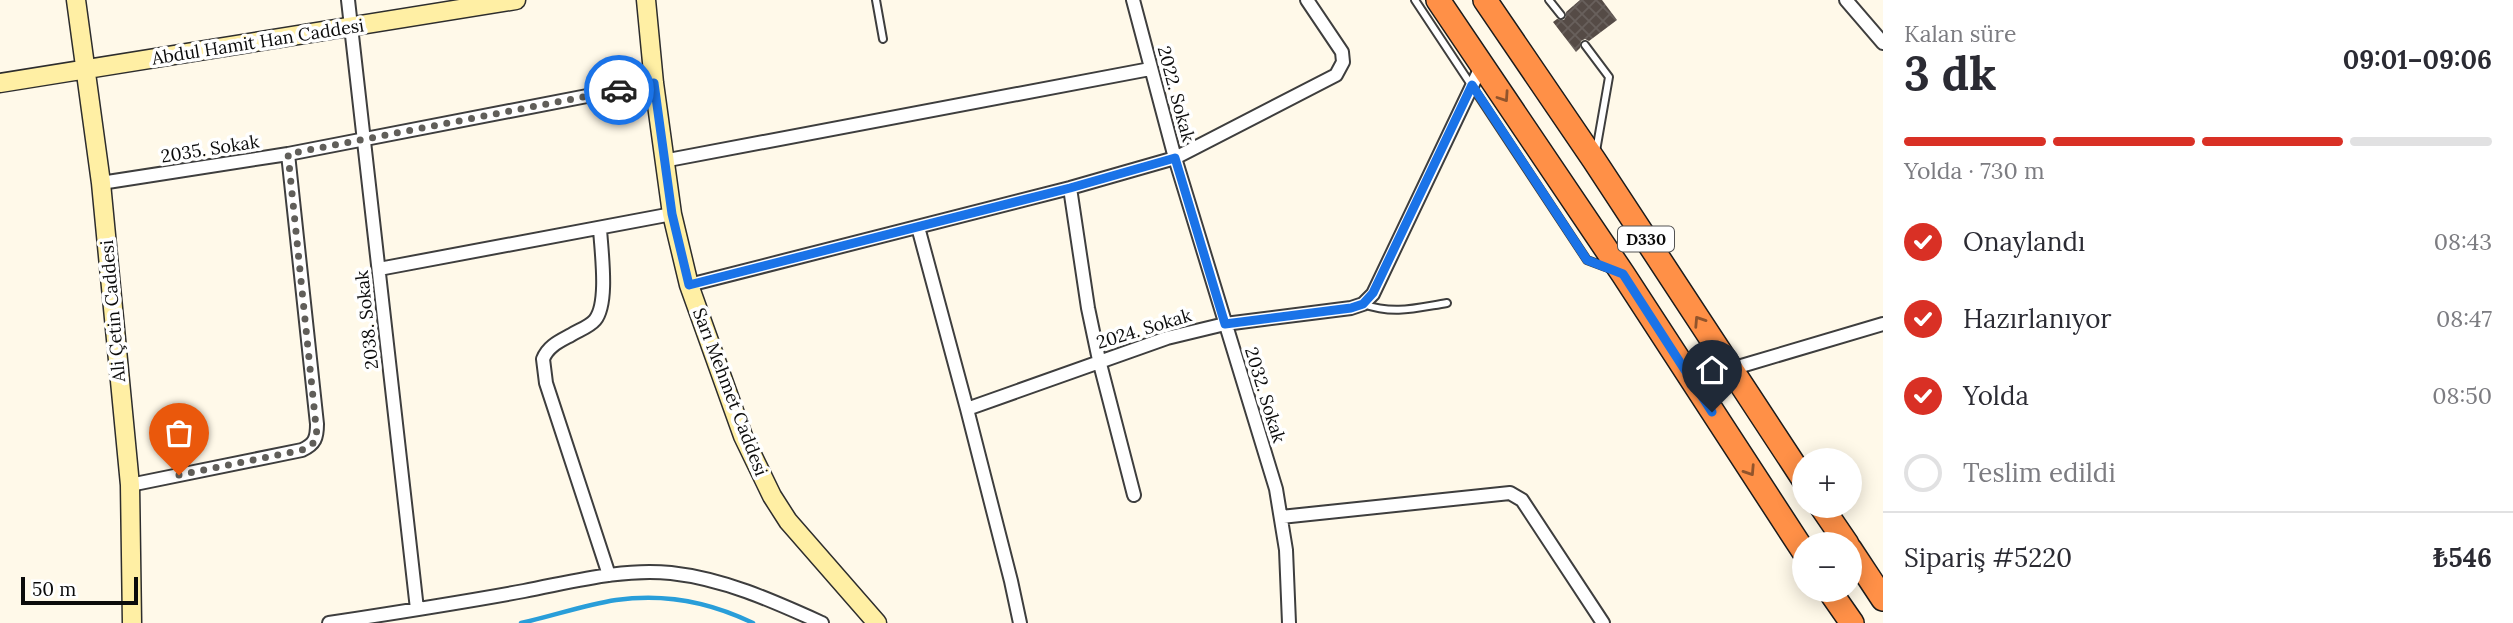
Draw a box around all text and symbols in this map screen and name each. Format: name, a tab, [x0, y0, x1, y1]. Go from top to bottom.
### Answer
street label: Abdul Hamit Han Caddesi	[149, 13, 366, 70]
text: Kalan süre	[1904, 19, 2016, 48]
street label: 2022. Sokak	[1153, 43, 1200, 145]
text: 09:01–09:06	[2343, 43, 2492, 76]
text: 3 dk	[1904, 44, 1997, 103]
courier	[584, 55, 654, 125]
icon: car	[600, 71, 638, 109]
one-way arrow	[1496, 89, 1508, 102]
street label: 2035. Sokak	[159, 129, 261, 168]
text: Yolda · 730 m	[1904, 156, 2044, 185]
icon: check	[1904, 223, 1942, 261]
text: Onaylandı	[1963, 225, 2085, 258]
road number: D330	[1618, 227, 1674, 252]
text: 08:43	[2434, 227, 2492, 256]
street label: Ali Çetin Caddesi	[95, 239, 130, 384]
street label: 2038. Sokak	[350, 269, 383, 371]
icon: check	[1904, 300, 1942, 338]
text: Hazırlanıyor	[1963, 302, 2112, 335]
street label: 2024. Sokak	[1094, 303, 1195, 354]
text: 08:47	[2436, 304, 2492, 333]
street label: Sarı Mehmet Caddesi	[688, 305, 773, 479]
one-way arrow	[1695, 315, 1708, 328]
pin	[1682, 340, 1742, 412]
street label: 2032. Sokak	[1240, 344, 1291, 446]
icon: home	[1693, 351, 1731, 389]
icon: check	[1904, 377, 1942, 415]
text: Yolda	[1963, 379, 2029, 412]
text: 08:50	[2432, 381, 2492, 410]
pin	[149, 403, 209, 475]
icon: bag	[160, 414, 198, 452]
map controls	[1792, 448, 1862, 602]
button: +	[1792, 448, 1862, 518]
text: Teslim edildi	[1963, 456, 2116, 489]
one-way arrow	[1742, 463, 1755, 476]
button: −	[1792, 532, 1862, 602]
text: Sipariş #5220	[1904, 541, 2072, 574]
text: ₺546	[2433, 541, 2492, 574]
scale bar	[21, 574, 138, 606]
text: 50 m	[32, 577, 76, 601]

